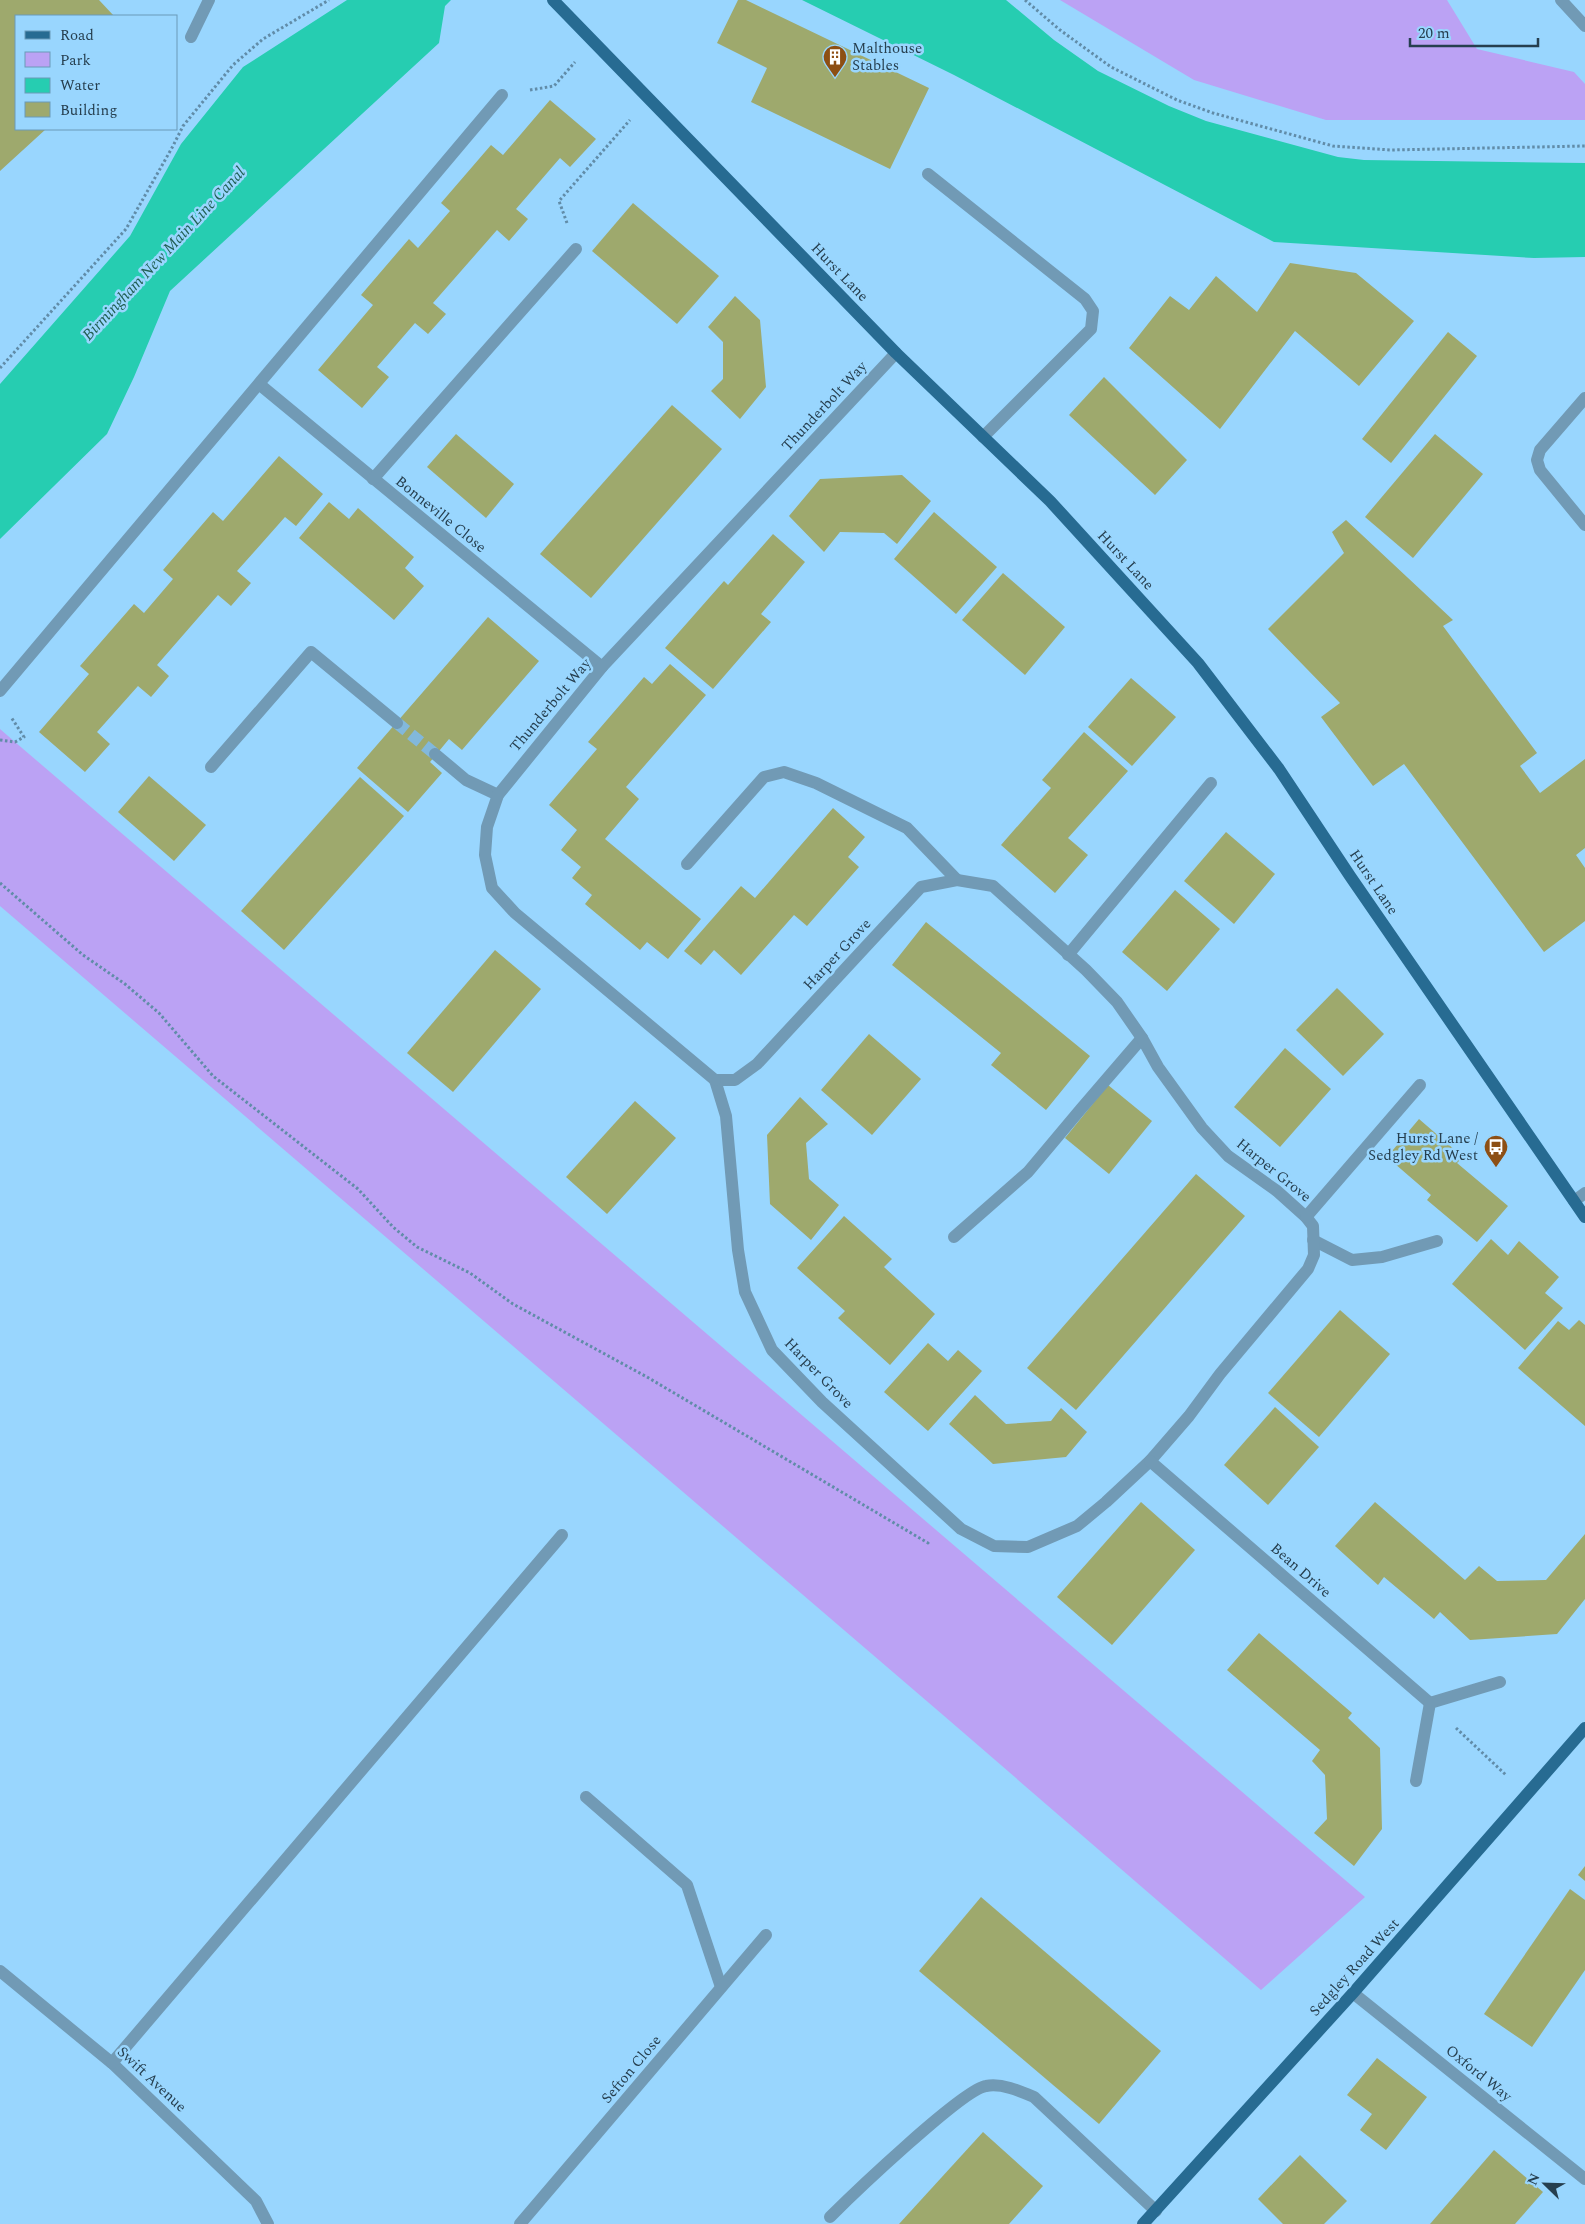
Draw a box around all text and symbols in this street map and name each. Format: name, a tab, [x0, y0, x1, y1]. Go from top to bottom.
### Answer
legend	[15, 15, 178, 130]
scale bar	[1410, 15, 1538, 47]
text: 20 m	[1418, 22, 1450, 45]
text: Road	[60, 24, 94, 47]
place label: Malthouse Stables	[852, 37, 922, 77]
building icon: Malthouse Stables	[822, 44, 848, 78]
text: Park	[60, 49, 91, 72]
text: Water	[60, 74, 100, 97]
text: Building	[60, 99, 117, 122]
water label: Birmingham New Main Line Canal	[77, 161, 251, 346]
street label: Hurst Lane	[805, 237, 874, 307]
street label: Thunderbolt Way	[776, 355, 873, 457]
street label: Bonneville Close	[390, 470, 491, 558]
street label: Hurst Lane	[1092, 525, 1160, 596]
street label: Thunderbolt Way	[504, 653, 597, 757]
street label: Hurst Lane	[1343, 845, 1404, 920]
street label: Harper Grove	[798, 913, 877, 995]
place label: Hurst Lane / Sedgley Rd West	[1368, 1127, 1478, 1167]
street label: Harper Grove	[1231, 1133, 1316, 1208]
bus stop icon: Hurst Lane / Sedgley Rd West	[1483, 1134, 1509, 1168]
street label: Harper Grove	[779, 1333, 859, 1414]
street label: Bean Drive	[1265, 1537, 1336, 1603]
street label: Sedgley Road West	[1304, 1913, 1405, 2022]
street label: Sefton Close	[596, 2030, 667, 2109]
street label: Oxford Way	[1440, 2039, 1518, 2108]
street label: Swift Avenue	[112, 2041, 192, 2118]
north arrow	[1520, 2159, 1570, 2209]
text: N	[1522, 2170, 1545, 2188]

